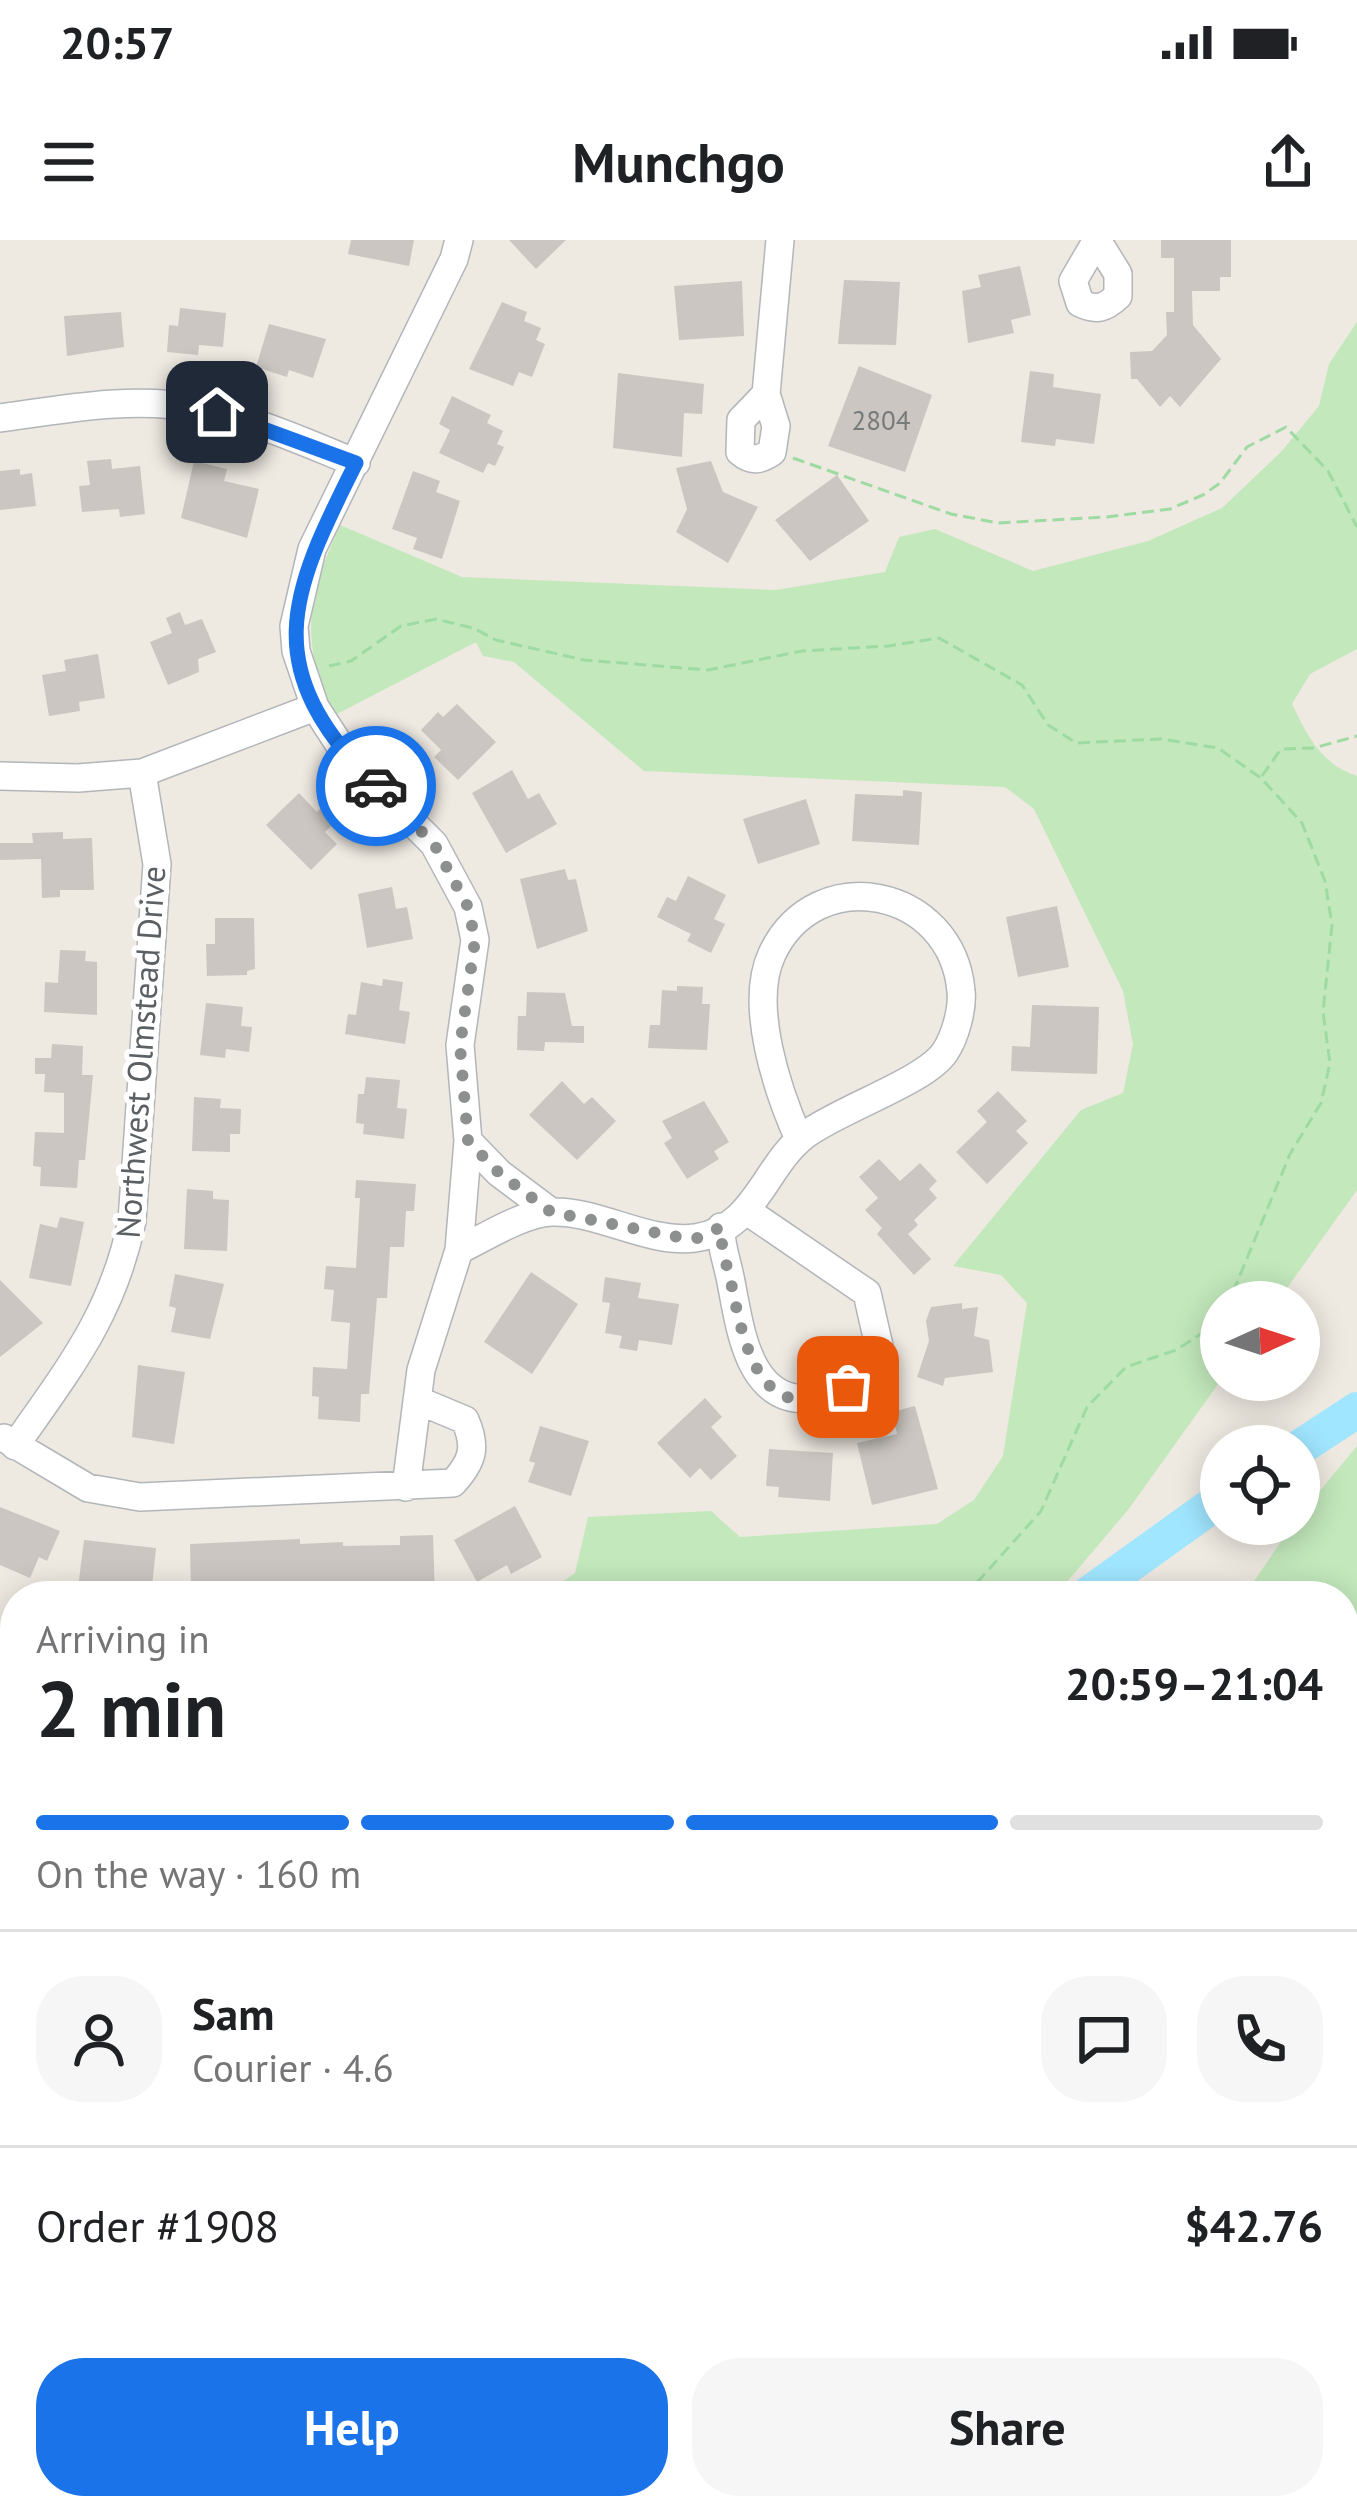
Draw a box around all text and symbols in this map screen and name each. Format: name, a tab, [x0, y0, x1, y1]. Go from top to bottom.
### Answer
text: 20:57	[60, 13, 174, 71]
text: Munchgo	[572, 127, 785, 197]
icon: menu	[36, 129, 102, 195]
icon: share	[1255, 129, 1321, 195]
pin	[166, 361, 268, 463]
icon: home	[184, 379, 250, 445]
house number: 2804	[852, 403, 911, 437]
courier	[316, 726, 436, 846]
icon: car	[343, 753, 409, 819]
street label: Northwest Olmstead Drive	[106, 864, 174, 1240]
north arrow	[1200, 1281, 1320, 1401]
map controls	[1200, 1281, 1320, 1545]
pin	[797, 1336, 899, 1438]
icon: bag	[815, 1354, 881, 1420]
button: locate	[1200, 1425, 1320, 1545]
text: Arriving in	[36, 1613, 210, 1664]
text: 20:59–21:04	[1065, 1654, 1323, 1712]
text: 2 min	[36, 1658, 226, 1759]
text: On the way · 160 m	[36, 1848, 361, 1899]
button: person	[36, 1976, 162, 2102]
button: chat	[1041, 1976, 1167, 2102]
button: phone	[1197, 1976, 1323, 2102]
text: Sam	[192, 1984, 274, 2042]
text: Courier · 4.6	[192, 2042, 394, 2093]
text: Order #1908	[36, 2196, 279, 2254]
text: $42.76	[1184, 2196, 1323, 2254]
button: Help	[36, 2358, 668, 2496]
button: Share	[692, 2358, 1323, 2496]

